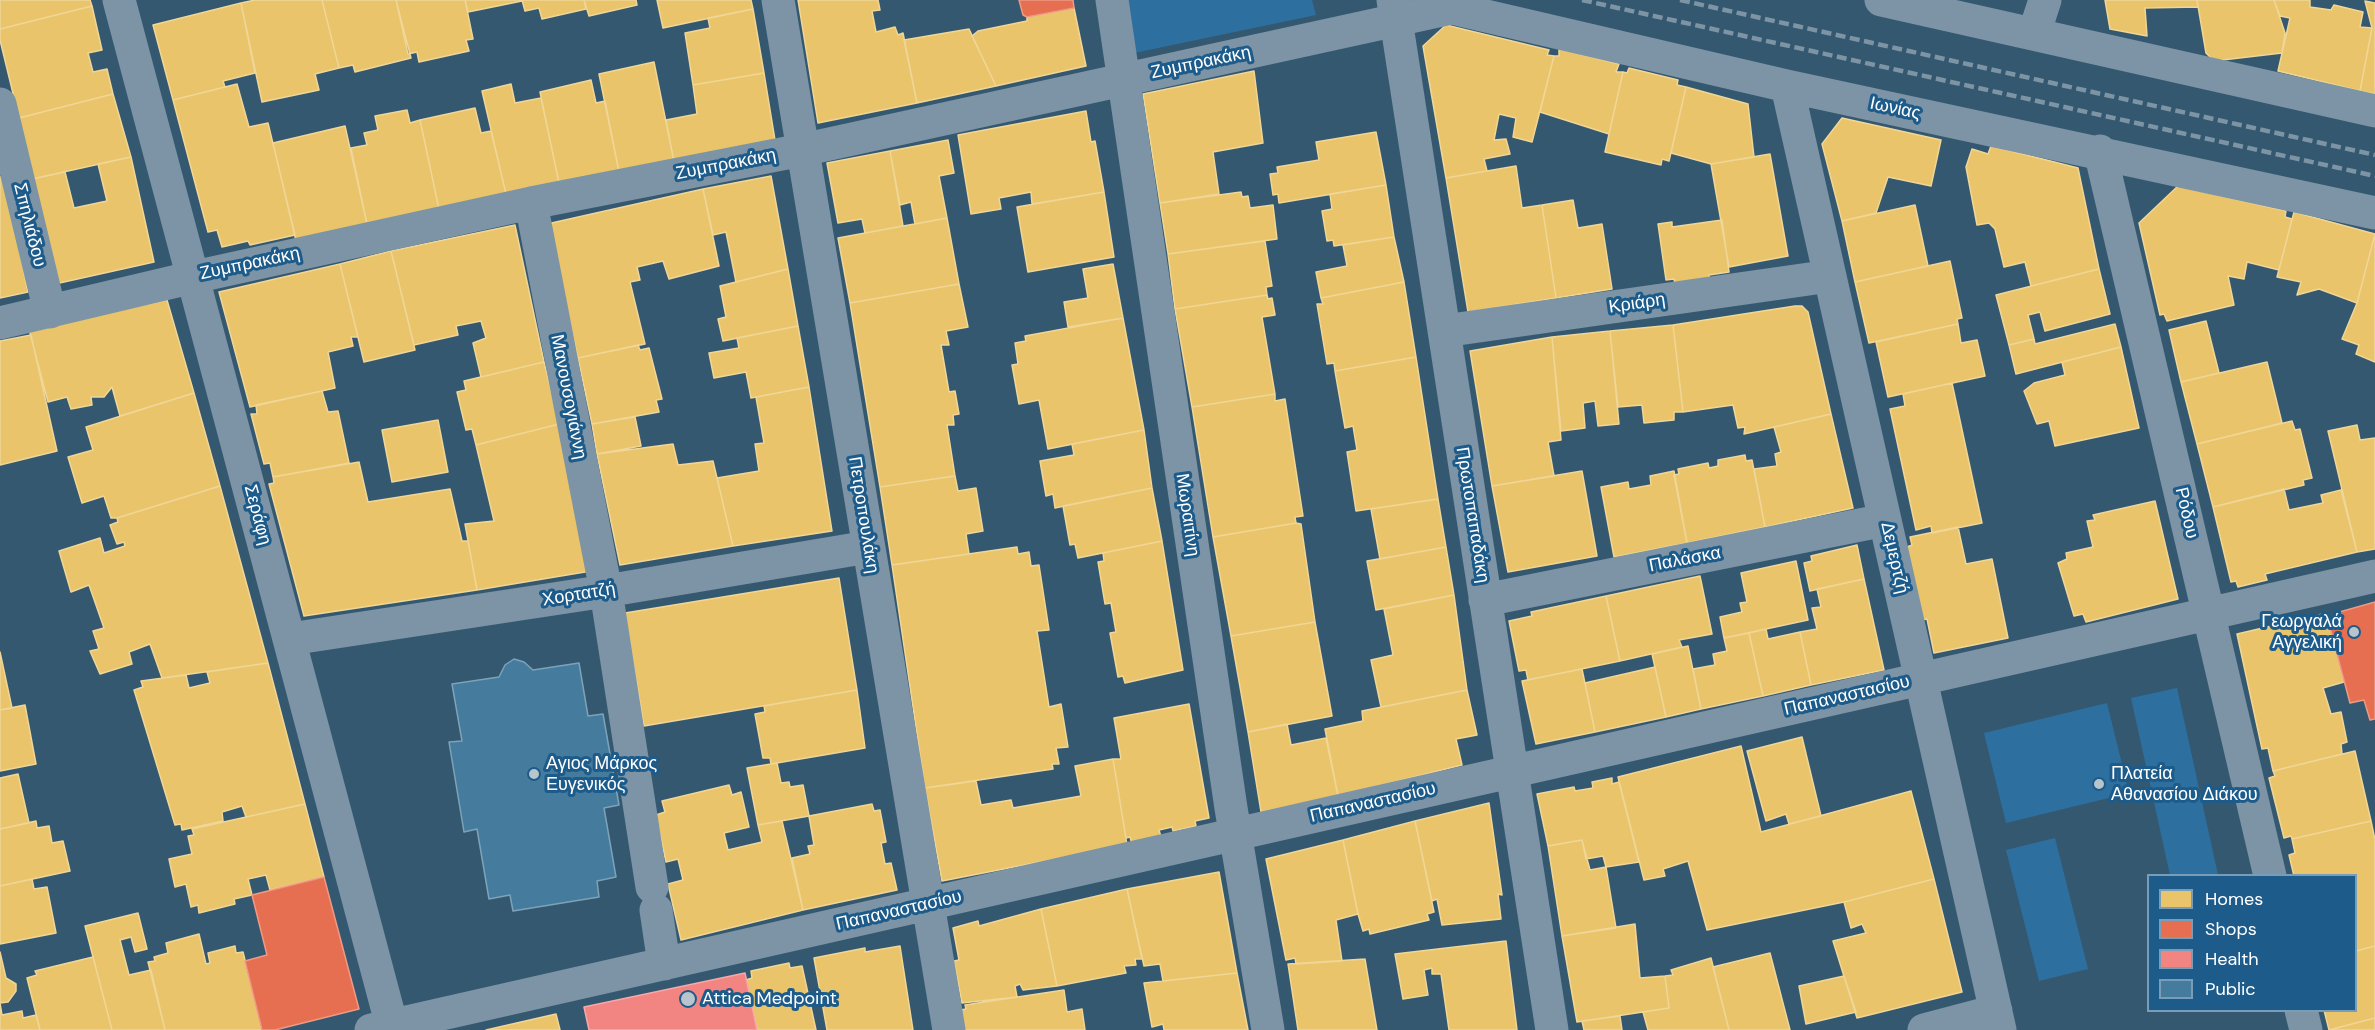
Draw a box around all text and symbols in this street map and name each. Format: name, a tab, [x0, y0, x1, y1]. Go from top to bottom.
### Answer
street label: Ζυμπρακάκη	[1149, 42, 1253, 84]
street label: Ιωνίας	[1868, 93, 1922, 125]
street label: Ζυμπρακάκη	[674, 145, 778, 185]
street label: Σπηλιάδου	[8, 181, 50, 269]
street label: Ζυμπρακάκη	[198, 243, 302, 285]
street label: Κριάρη	[1607, 289, 1667, 319]
street label: Μανουσογιάννη	[545, 333, 591, 461]
street label: Πρωτοπαπαδάκη	[1451, 445, 1493, 585]
street label: Πετροπουλάκη	[843, 455, 883, 575]
street label: Μωραιτίνη	[1170, 472, 1204, 558]
street label: Σεράφη	[239, 483, 275, 547]
street label: Ρόδου	[2170, 485, 2202, 541]
street label: Δεμερτζή	[1875, 520, 1913, 596]
street label: Παλάσκα	[1647, 542, 1723, 578]
street label: Χορτατζή	[541, 579, 617, 611]
place label: Γεωργαλά Αγγελική	[2261, 611, 2342, 654]
marker: Γεωργαλά Αγγελική	[2347, 625, 2361, 639]
street label: Παπαναστασίου	[1782, 671, 1912, 721]
place label: Αγιος Μάρκος Ευγενικός	[546, 753, 657, 795]
place label: Πλατεία Αθανασίου Διάκου	[2111, 763, 2258, 806]
marker: Αγιος Μάρκος Ευγενικός	[527, 767, 541, 781]
marker: Πλατεία Αθανασίου Διάκου	[2092, 777, 2106, 791]
street label: Παπαναστασίου	[1308, 778, 1438, 828]
legend	[2147, 874, 2357, 1012]
street label: Παπαναστασίου	[834, 886, 964, 936]
text: Homes	[2205, 887, 2263, 911]
text: Shops	[2205, 917, 2257, 941]
text: Health	[2205, 947, 2259, 971]
text: Public	[2205, 977, 2256, 1001]
place label: Attica Medpoint	[702, 988, 837, 1010]
marker: Attica Medpoint	[679, 990, 697, 1008]

